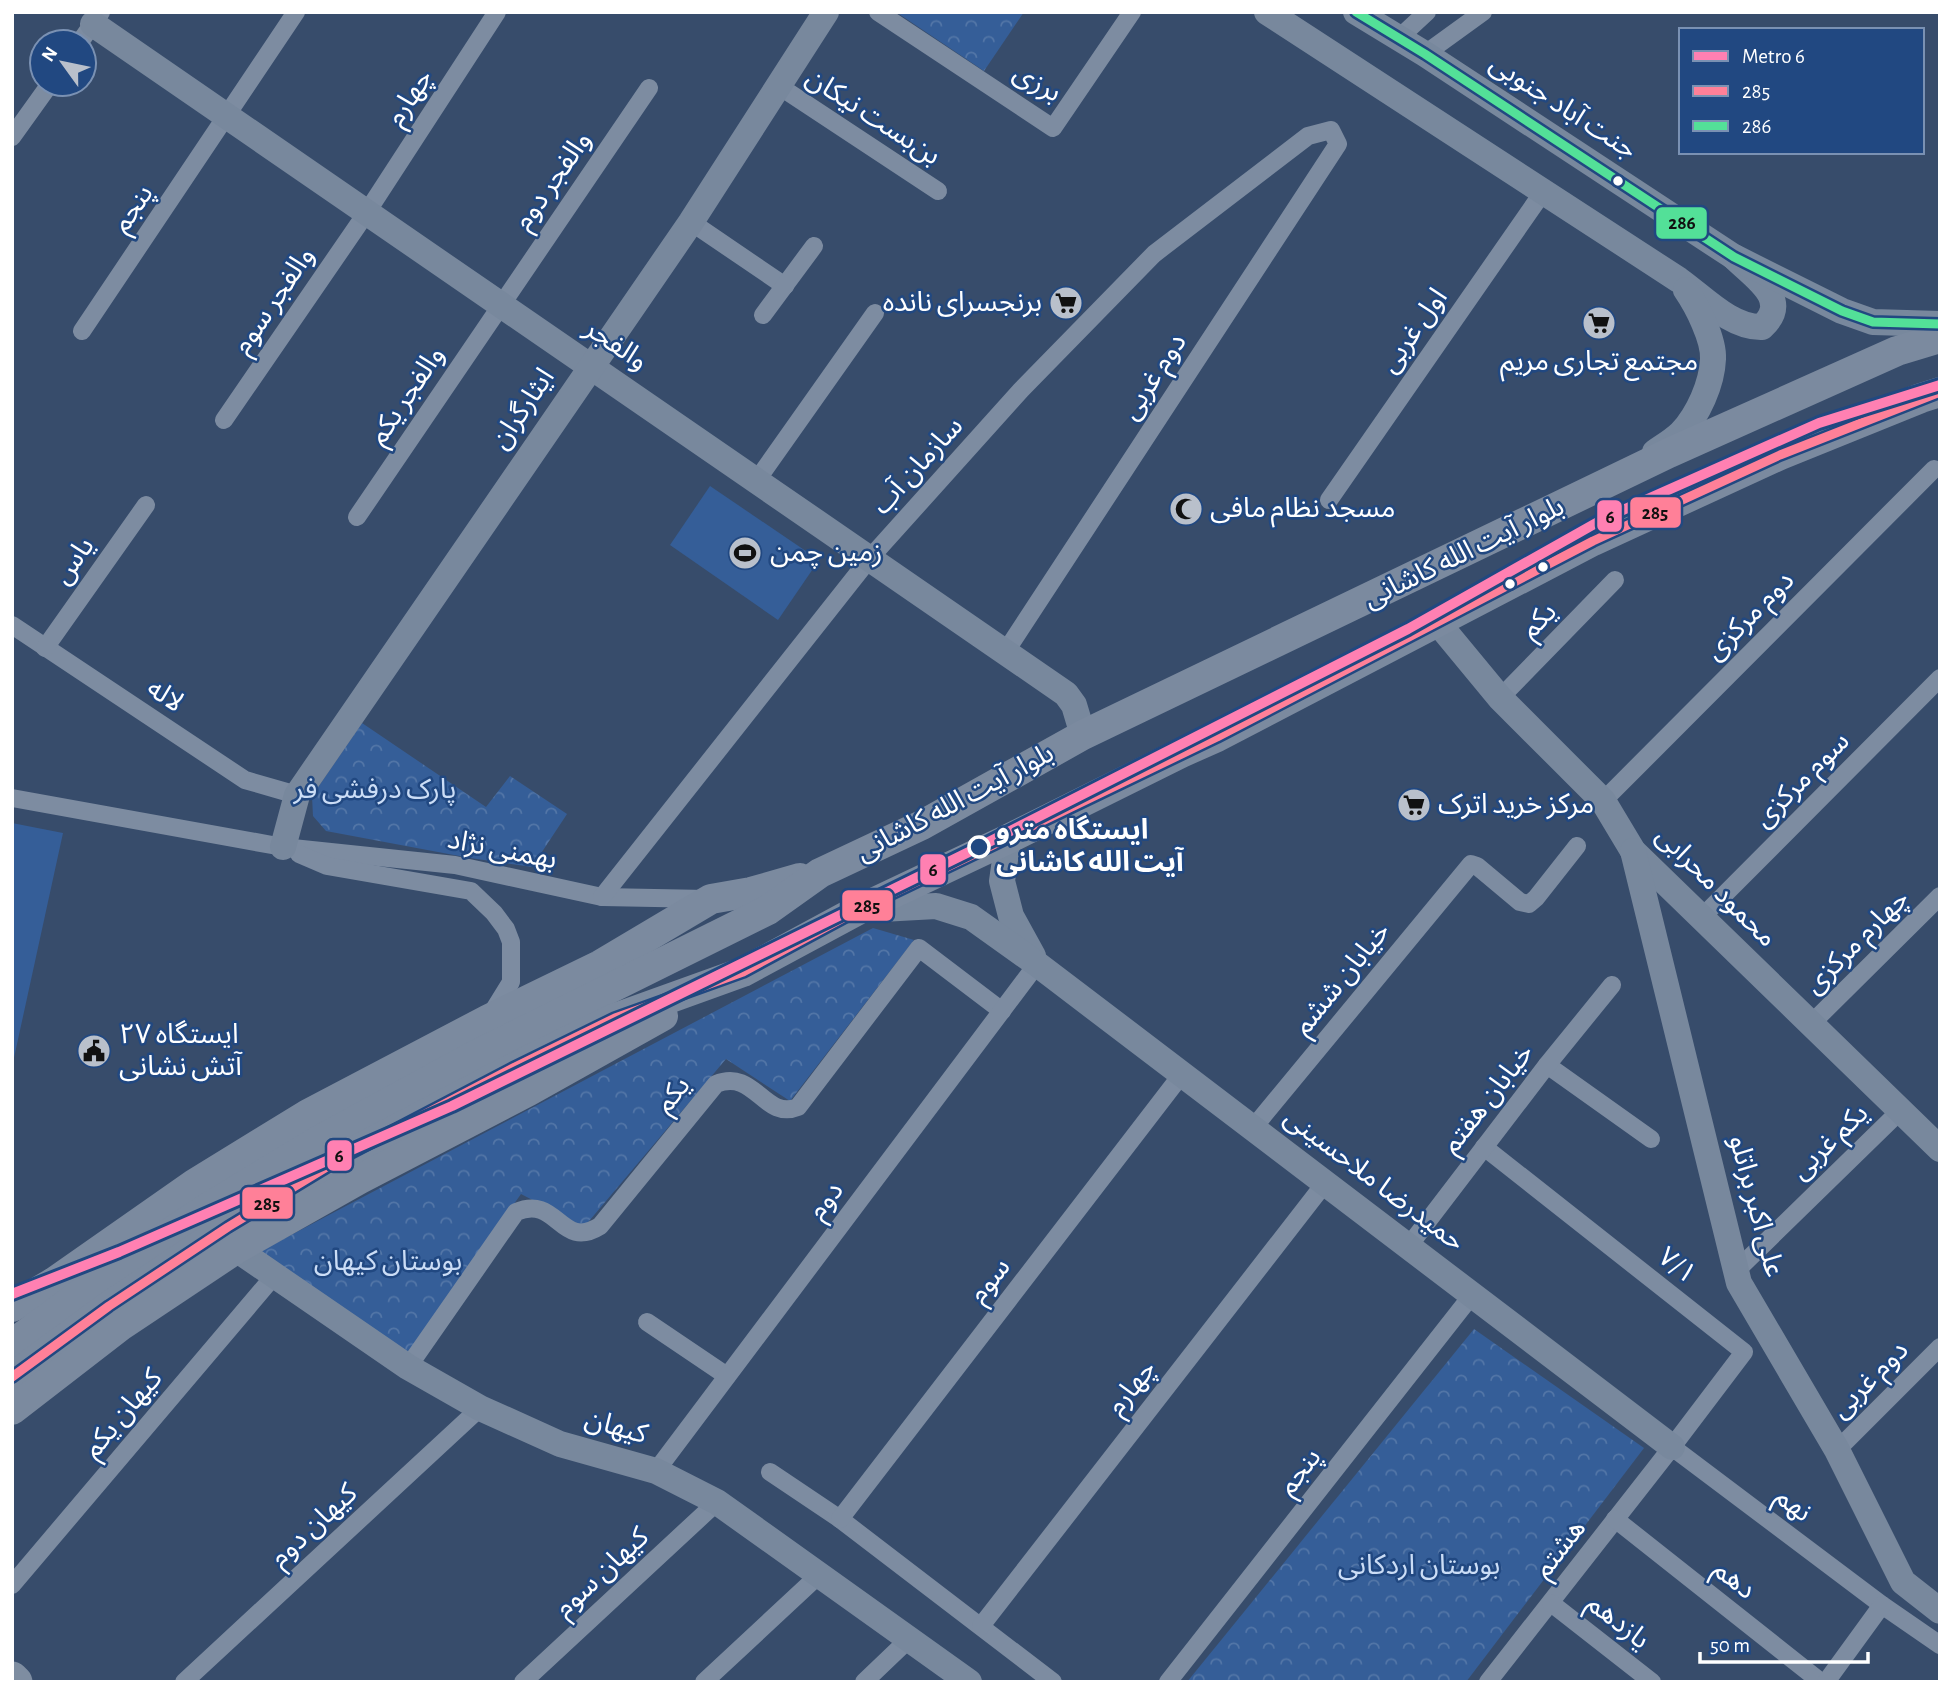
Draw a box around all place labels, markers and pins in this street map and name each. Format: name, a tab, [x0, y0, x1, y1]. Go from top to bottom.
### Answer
unlabelled marker	[1611, 174, 1625, 188]
supermarket icon: برنجسرای نانده	[1047, 284, 1085, 322]
place label: برنجسرای نانده	[883, 289, 1042, 318]
supermarket icon: مجتمع تجاری مریم	[1580, 304, 1618, 342]
place label: مجتمع تجاری مریم	[1500, 348, 1698, 382]
mosque icon: مسجد نظام مافی	[1167, 490, 1205, 528]
place label: مسجد نظام مافی	[1210, 495, 1396, 528]
sports icon: زمین چمن	[726, 534, 764, 572]
place label: زمین چمن	[770, 539, 882, 569]
unlabelled marker	[1536, 560, 1550, 574]
unlabelled marker	[1503, 577, 1517, 591]
supermarket icon: مرکز خرید اترک	[1395, 786, 1433, 824]
place label: مرکز خرید اترک	[1438, 791, 1594, 820]
place label: ایستگاه مترو آیت الله کاشانی	[996, 814, 1185, 877]
marker: ایستگاه مترو آیت الله کاشانی	[968, 836, 990, 858]
place label: ایستگاه ۲۷ آتش نشانی	[119, 1020, 244, 1082]
public building icon: ایستگاه ۲۷ آتش نشانی	[75, 1032, 113, 1070]

